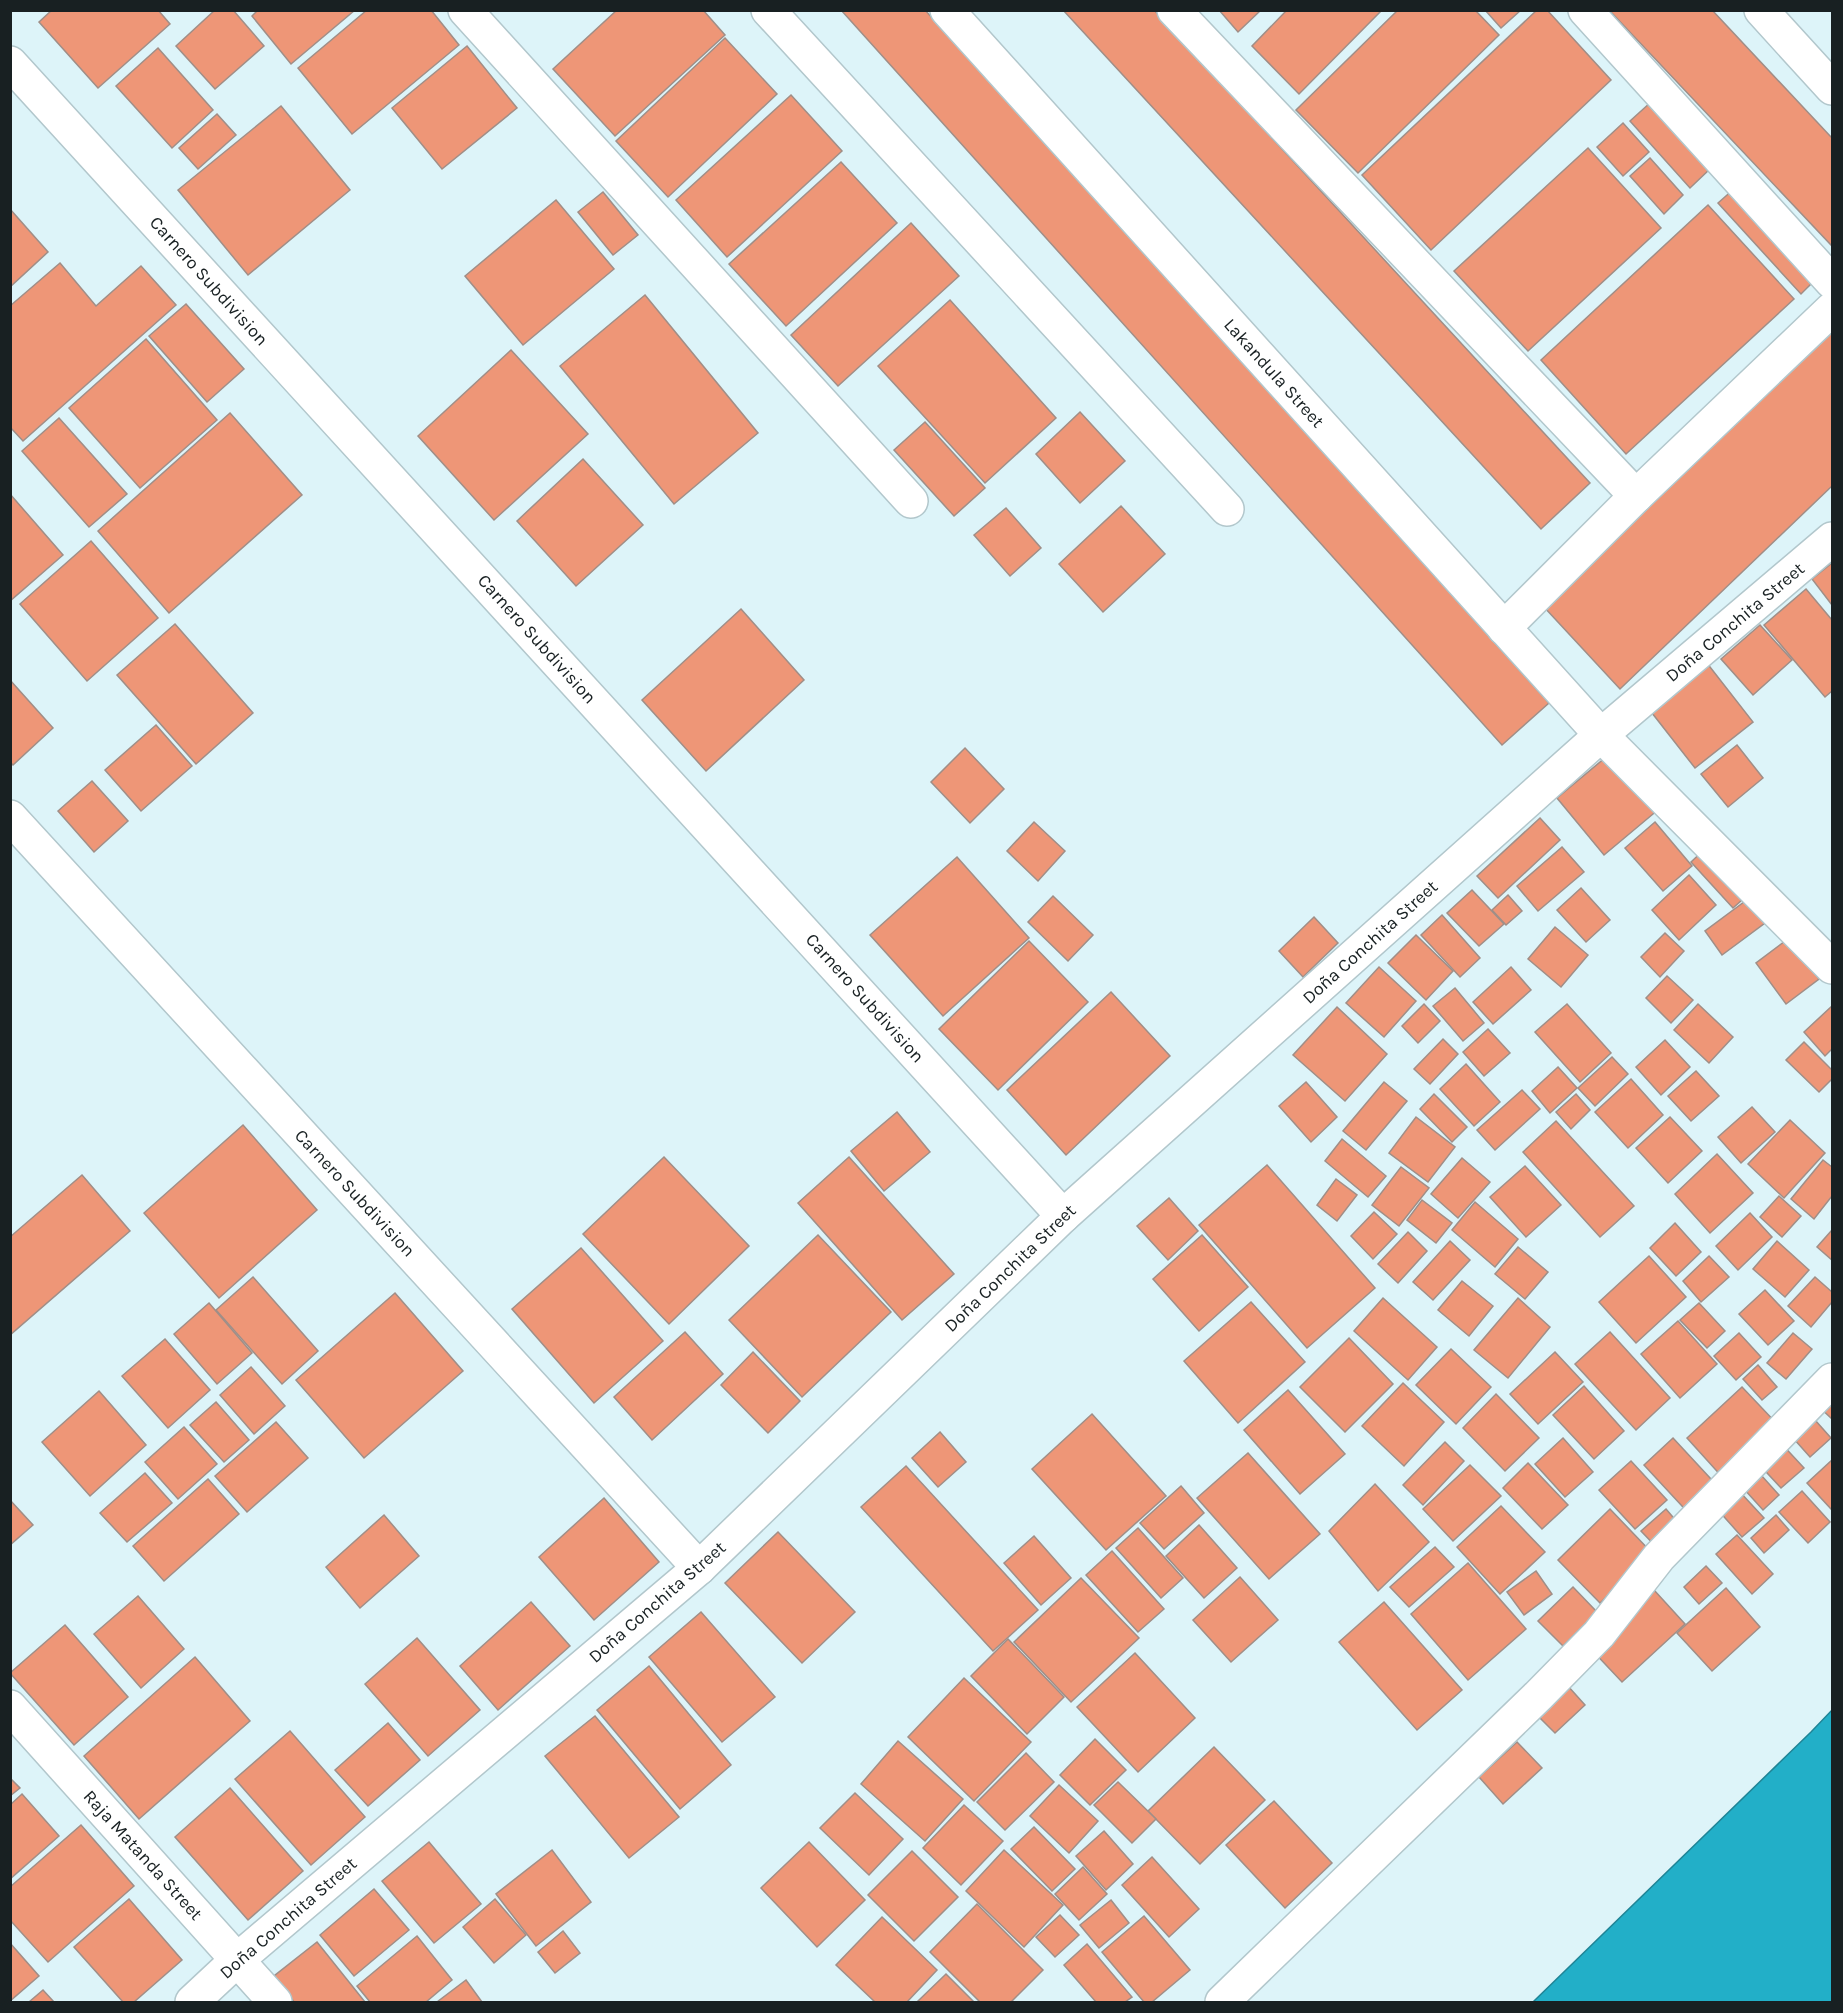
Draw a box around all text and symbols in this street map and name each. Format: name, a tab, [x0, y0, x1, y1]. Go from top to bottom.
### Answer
street label: Carnero Subdivision	[145, 212, 273, 350]
street label: Lakandula Street	[1219, 314, 1329, 432]
street label: Doña Conchita Street	[1661, 557, 1809, 686]
street label: Carnero Subdivision	[473, 570, 601, 708]
street label: Doña Conchita Street	[1298, 875, 1442, 1009]
street label: Carnero Subdivision	[801, 929, 929, 1067]
street label: Carnero Subdivision	[290, 1125, 420, 1261]
street label: Doña Conchita Street	[940, 1199, 1081, 1336]
street label: Doña Conchita Street	[584, 1536, 730, 1668]
street label: Raja Matanda Street	[79, 1785, 207, 1925]
street label: Doña Conchita Street	[215, 1852, 361, 1984]

